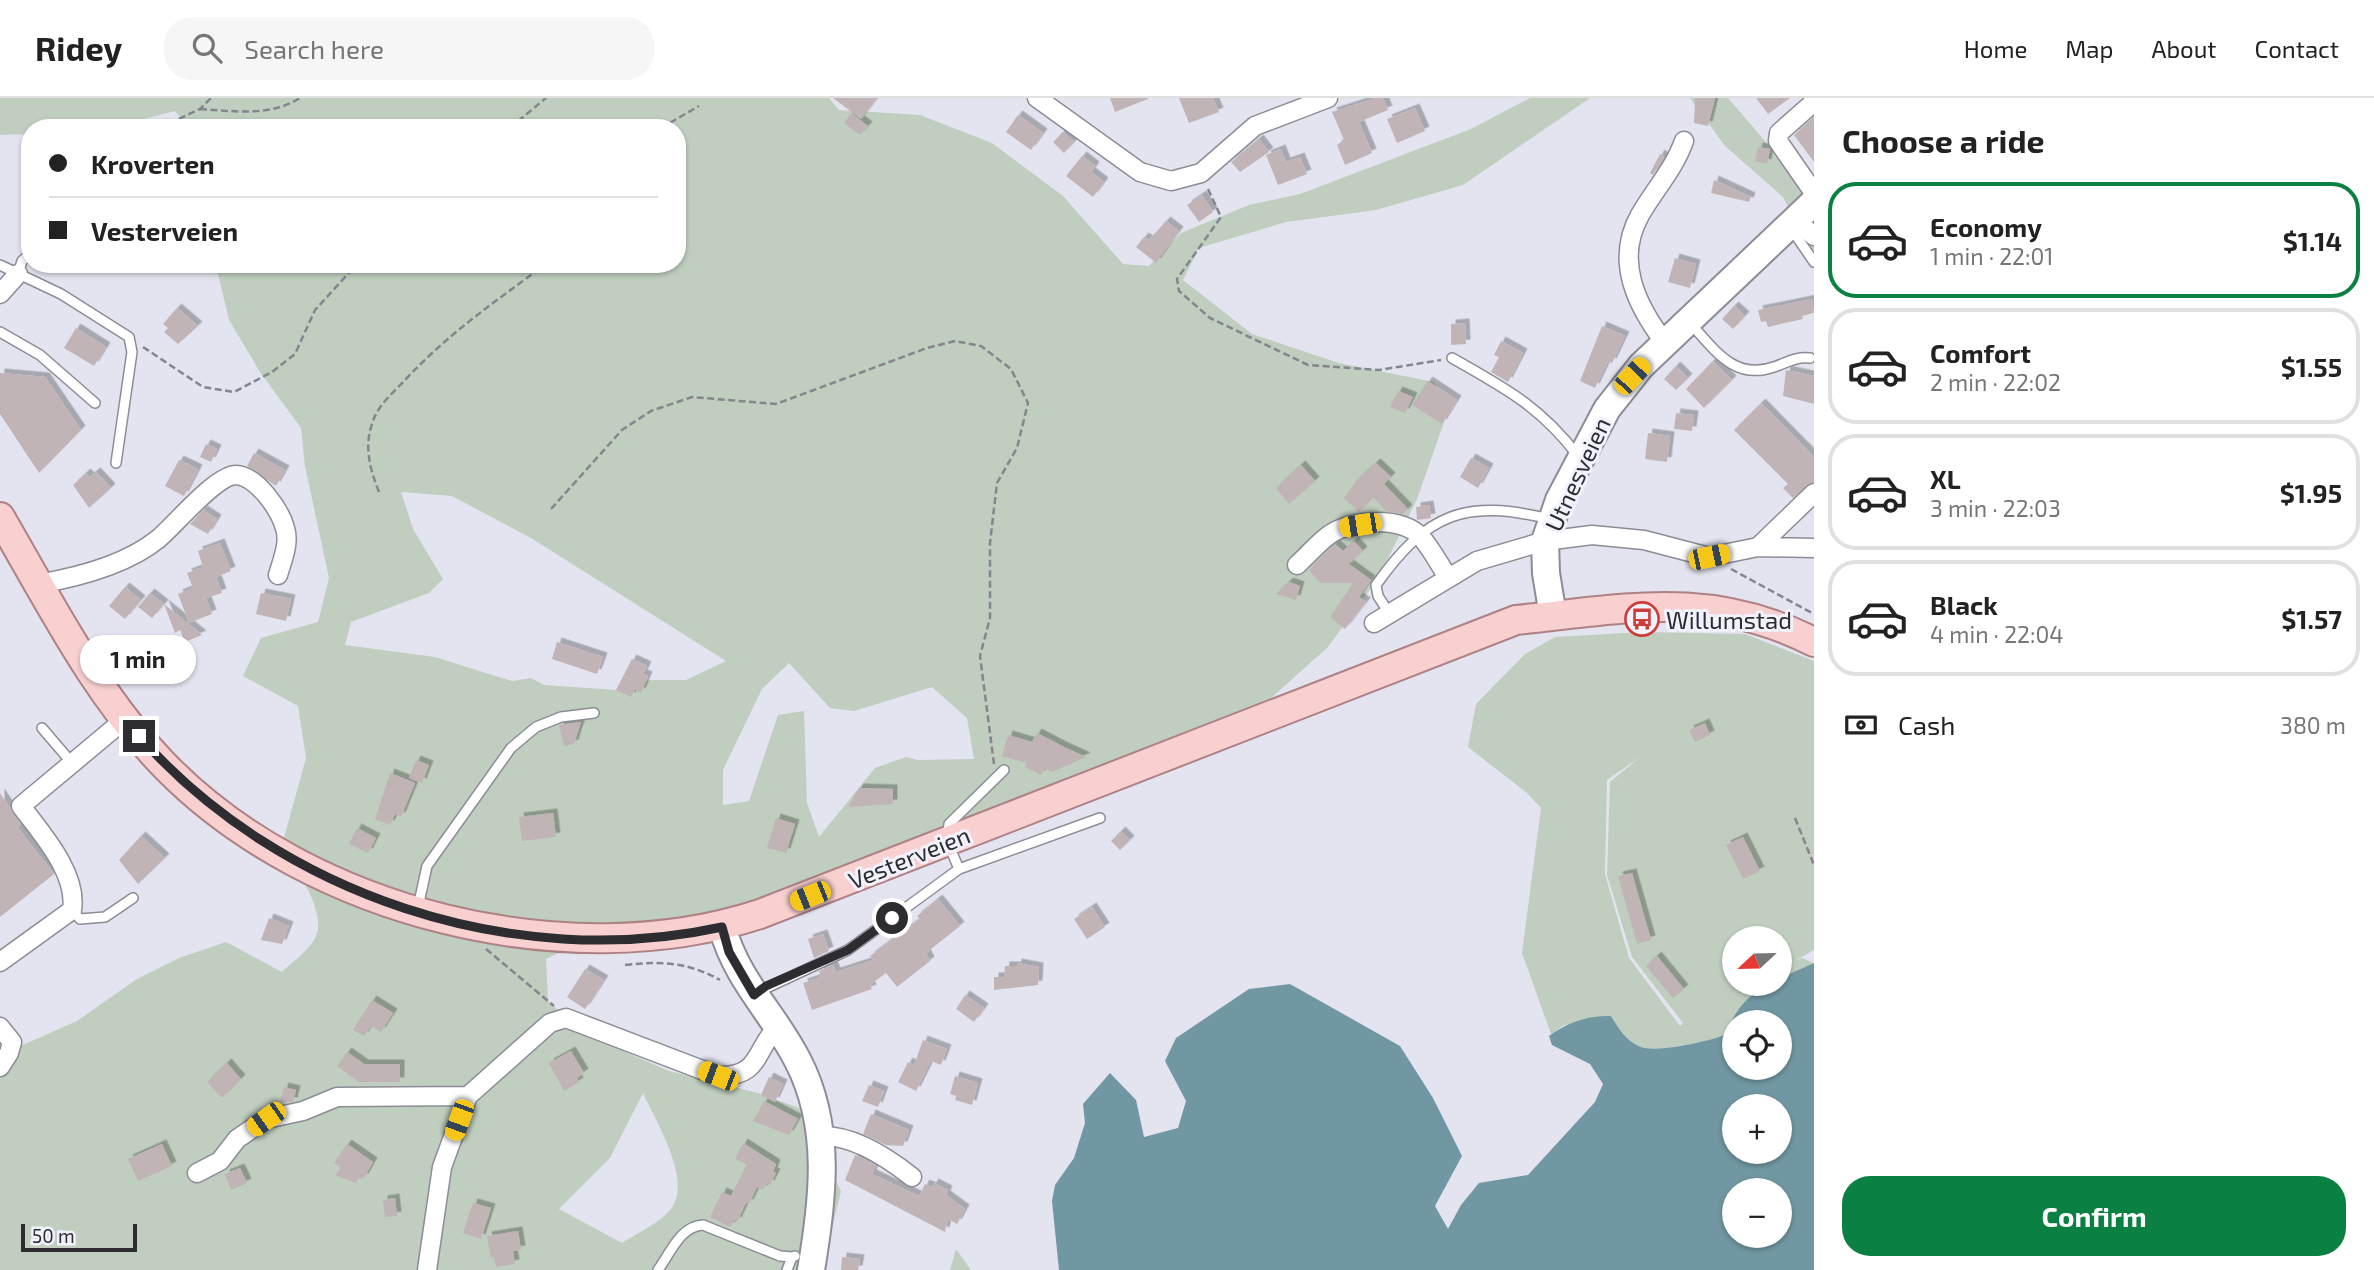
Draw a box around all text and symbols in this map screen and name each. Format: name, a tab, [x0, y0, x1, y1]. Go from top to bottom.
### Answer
search box	[164, 17, 654, 80]
text: Ridey	[35, 28, 122, 68]
icon: search	[188, 29, 226, 67]
text: Search here	[244, 33, 384, 64]
text: Home	[1964, 34, 2027, 63]
text: Map	[2065, 34, 2113, 63]
text: About	[2151, 34, 2217, 63]
text: Contact	[2255, 34, 2339, 63]
text: Choose a ride	[1842, 121, 2045, 159]
text: Kroverten	[91, 148, 215, 179]
icon: car	[1846, 209, 1909, 272]
text: Economy	[1930, 211, 2042, 242]
text: Vesterveien	[91, 215, 238, 246]
text: $1.14	[2283, 225, 2342, 256]
text: 1 min · 22:01	[1930, 242, 2054, 270]
icon: car	[1846, 335, 1909, 398]
text: Comfort	[1930, 337, 2031, 368]
text: $1.55	[2281, 351, 2342, 382]
car	[1610, 353, 1655, 399]
text: 2 min · 22:02	[1930, 368, 2061, 396]
street label: Utnesveien	[1538, 412, 1616, 536]
icon: car	[1846, 461, 1909, 524]
text: XL	[1930, 463, 1961, 494]
text: $1.95	[2280, 477, 2342, 508]
text: 3 min · 22:03	[1930, 494, 2061, 522]
car	[1338, 511, 1383, 539]
car	[1687, 542, 1732, 572]
icon: car	[1846, 587, 1909, 650]
text: Black	[1930, 589, 1998, 620]
bus stop icon: Willumstad	[1623, 600, 1661, 638]
text: $1.57	[2281, 603, 2342, 634]
place label: Willumstad	[1666, 605, 1792, 634]
text: 4 min · 22:04	[1930, 620, 2063, 648]
callout: 1 min	[81, 634, 197, 684]
text: 1 min	[110, 645, 166, 673]
icon: cash	[1842, 706, 1880, 744]
text: Cash	[1898, 709, 1955, 740]
text: 380 m	[2280, 711, 2346, 739]
route end	[123, 720, 155, 752]
street label: Vesterveien	[844, 819, 974, 895]
car	[787, 878, 834, 914]
route start	[876, 902, 908, 934]
north arrow	[1722, 926, 1792, 996]
map controls	[1722, 926, 1792, 1248]
button: locate	[1722, 1010, 1792, 1080]
car	[695, 1059, 742, 1093]
button: +	[1722, 1094, 1792, 1164]
car	[442, 1097, 477, 1143]
car	[243, 1098, 290, 1140]
button: Confirm	[1842, 1176, 2346, 1256]
button: −	[1722, 1178, 1792, 1248]
scale bar	[21, 1221, 136, 1253]
text: 50 m	[32, 1224, 75, 1247]

